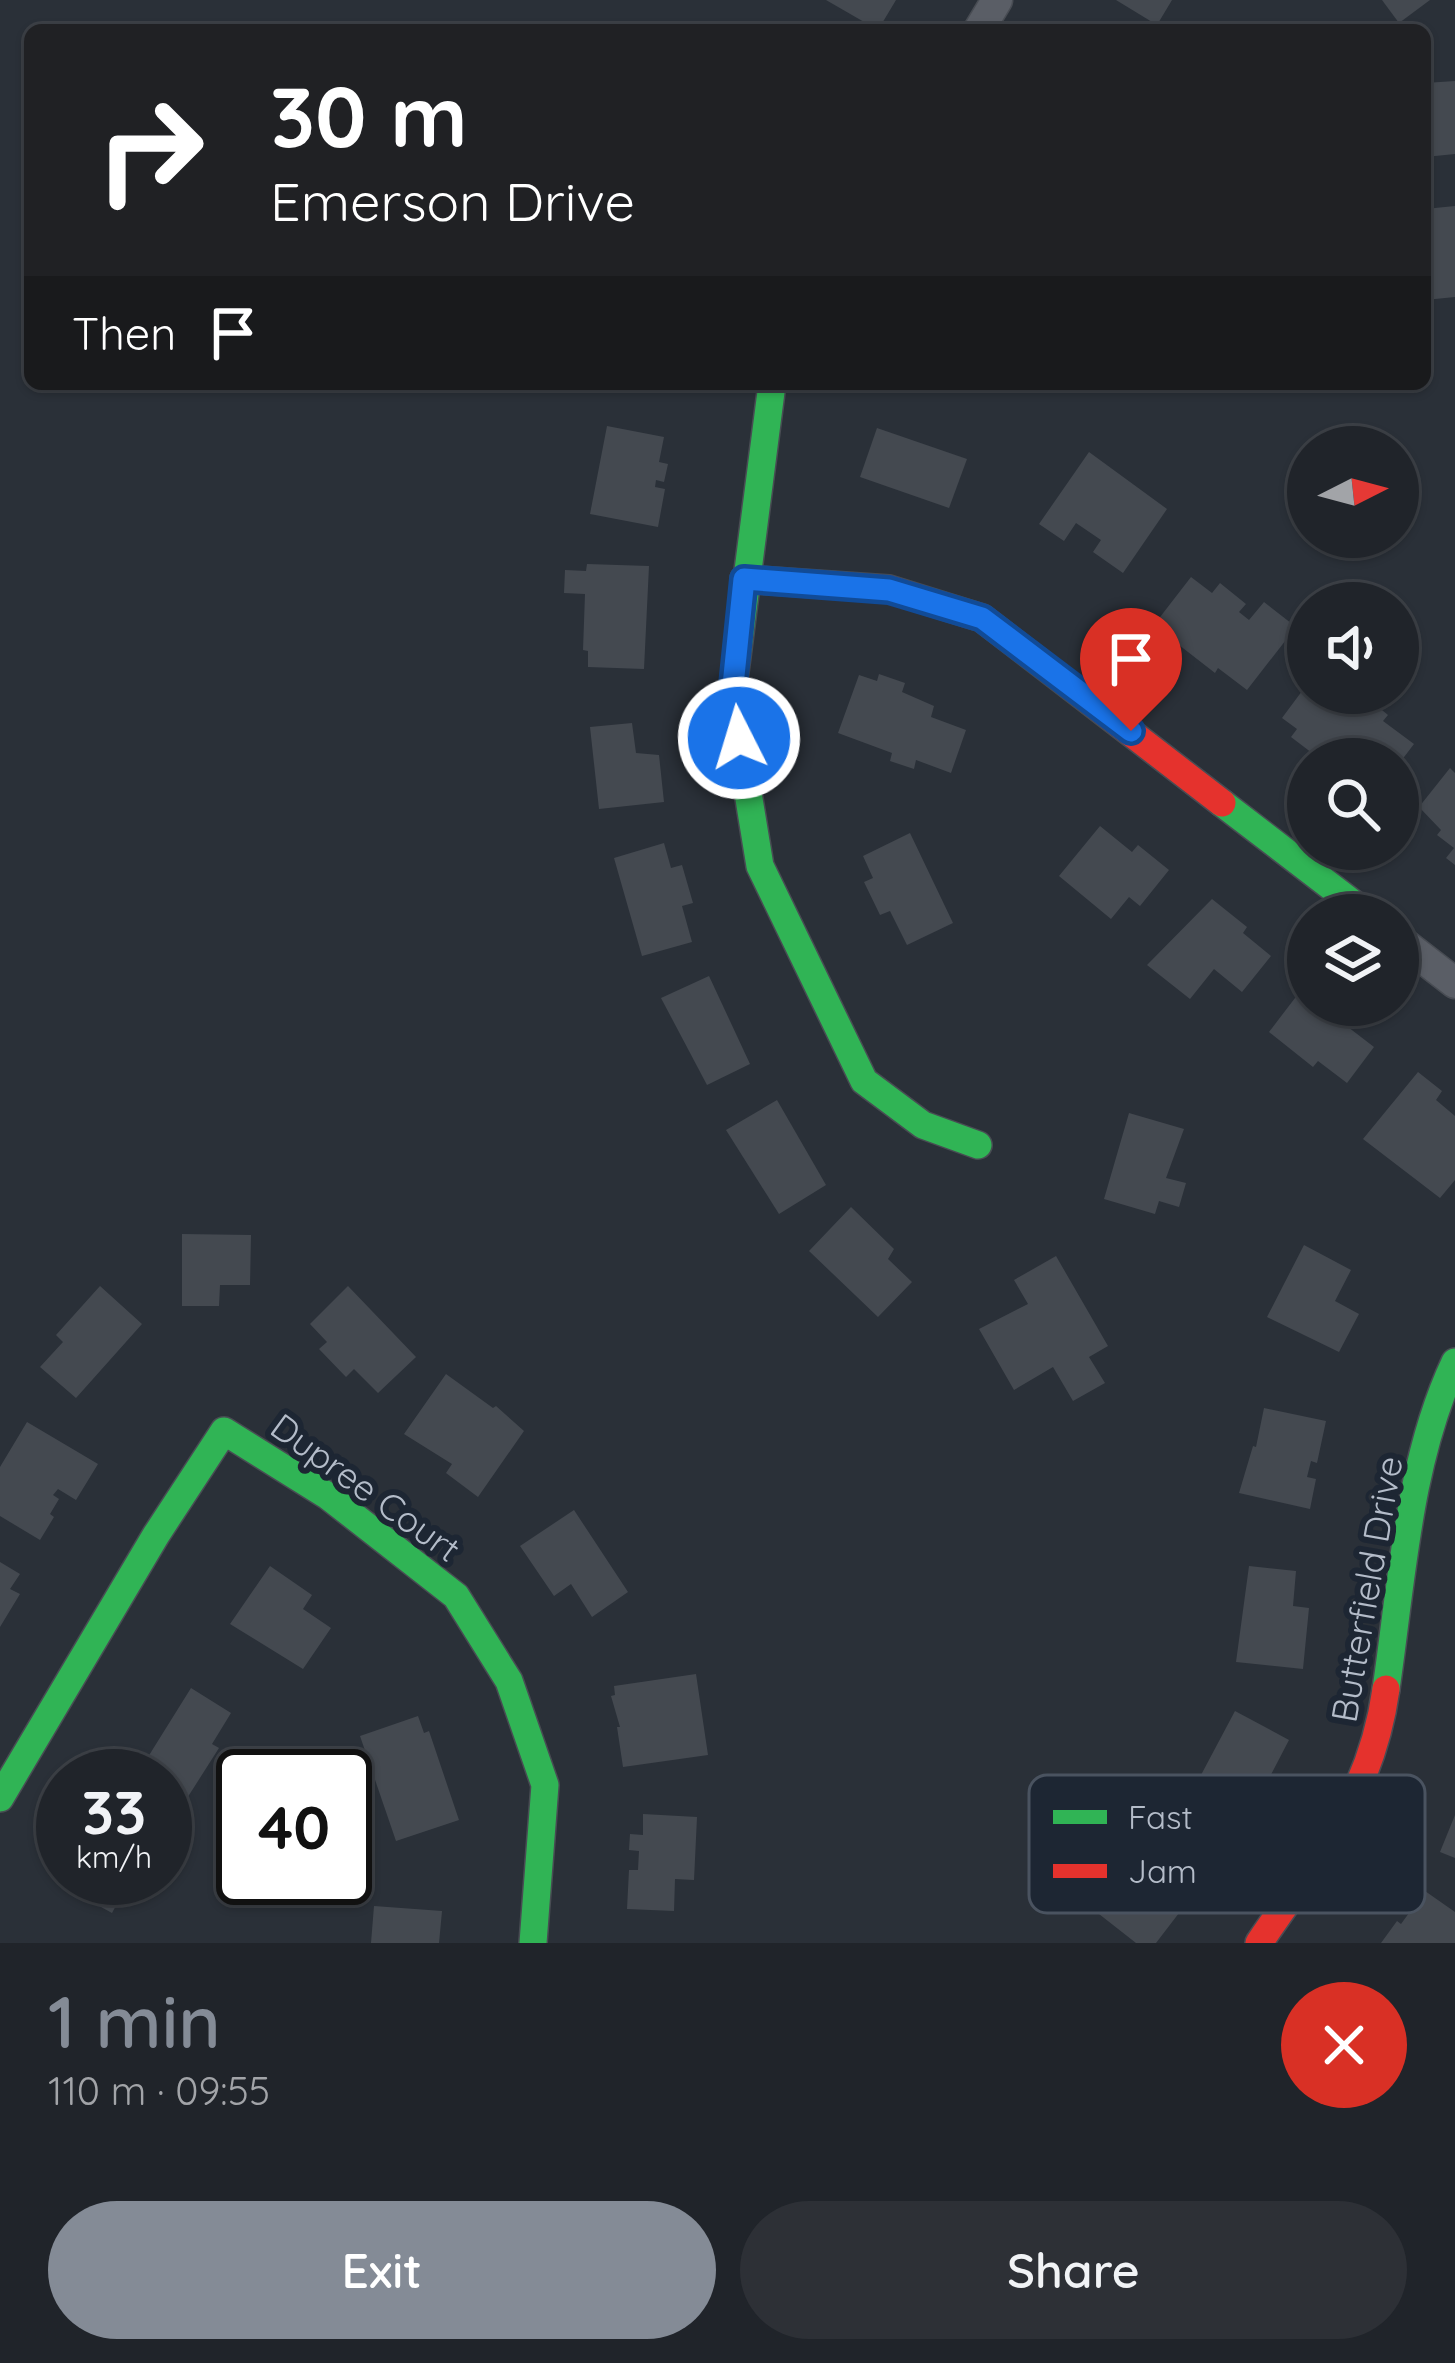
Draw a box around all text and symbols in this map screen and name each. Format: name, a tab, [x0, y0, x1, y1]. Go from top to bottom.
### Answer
text: 30 m	[270, 63, 468, 168]
icon: right	[72, 72, 228, 228]
text: Emerson Drive	[270, 167, 635, 235]
icon: arrive	[200, 300, 266, 366]
text: Then	[72, 305, 176, 361]
north arrow	[1287, 426, 1419, 558]
map controls	[1287, 426, 1419, 1026]
button: sound	[1287, 582, 1419, 714]
pin	[1080, 608, 1182, 731]
icon: arrive	[1098, 626, 1164, 692]
position arrow	[676, 675, 802, 801]
button: search	[1287, 738, 1419, 870]
button: layers	[1287, 894, 1419, 1026]
street label: Dupree Court	[262, 1403, 470, 1571]
street label: Butterfield Drive	[1320, 1452, 1412, 1726]
speed limit sign: 40	[216, 1749, 372, 1905]
text: 33	[82, 1774, 146, 1849]
legend	[1029, 1775, 1425, 1913]
text: Fast	[1128, 1796, 1193, 1837]
text: km/h	[76, 1838, 152, 1876]
text: Jam	[1128, 1850, 1197, 1891]
text: 1 min	[48, 1976, 221, 2066]
button: close	[1281, 1982, 1407, 2108]
text: 110 m · 09:55	[48, 2066, 270, 2115]
button: Exit	[48, 2201, 716, 2339]
button: Share	[740, 2201, 1407, 2339]

